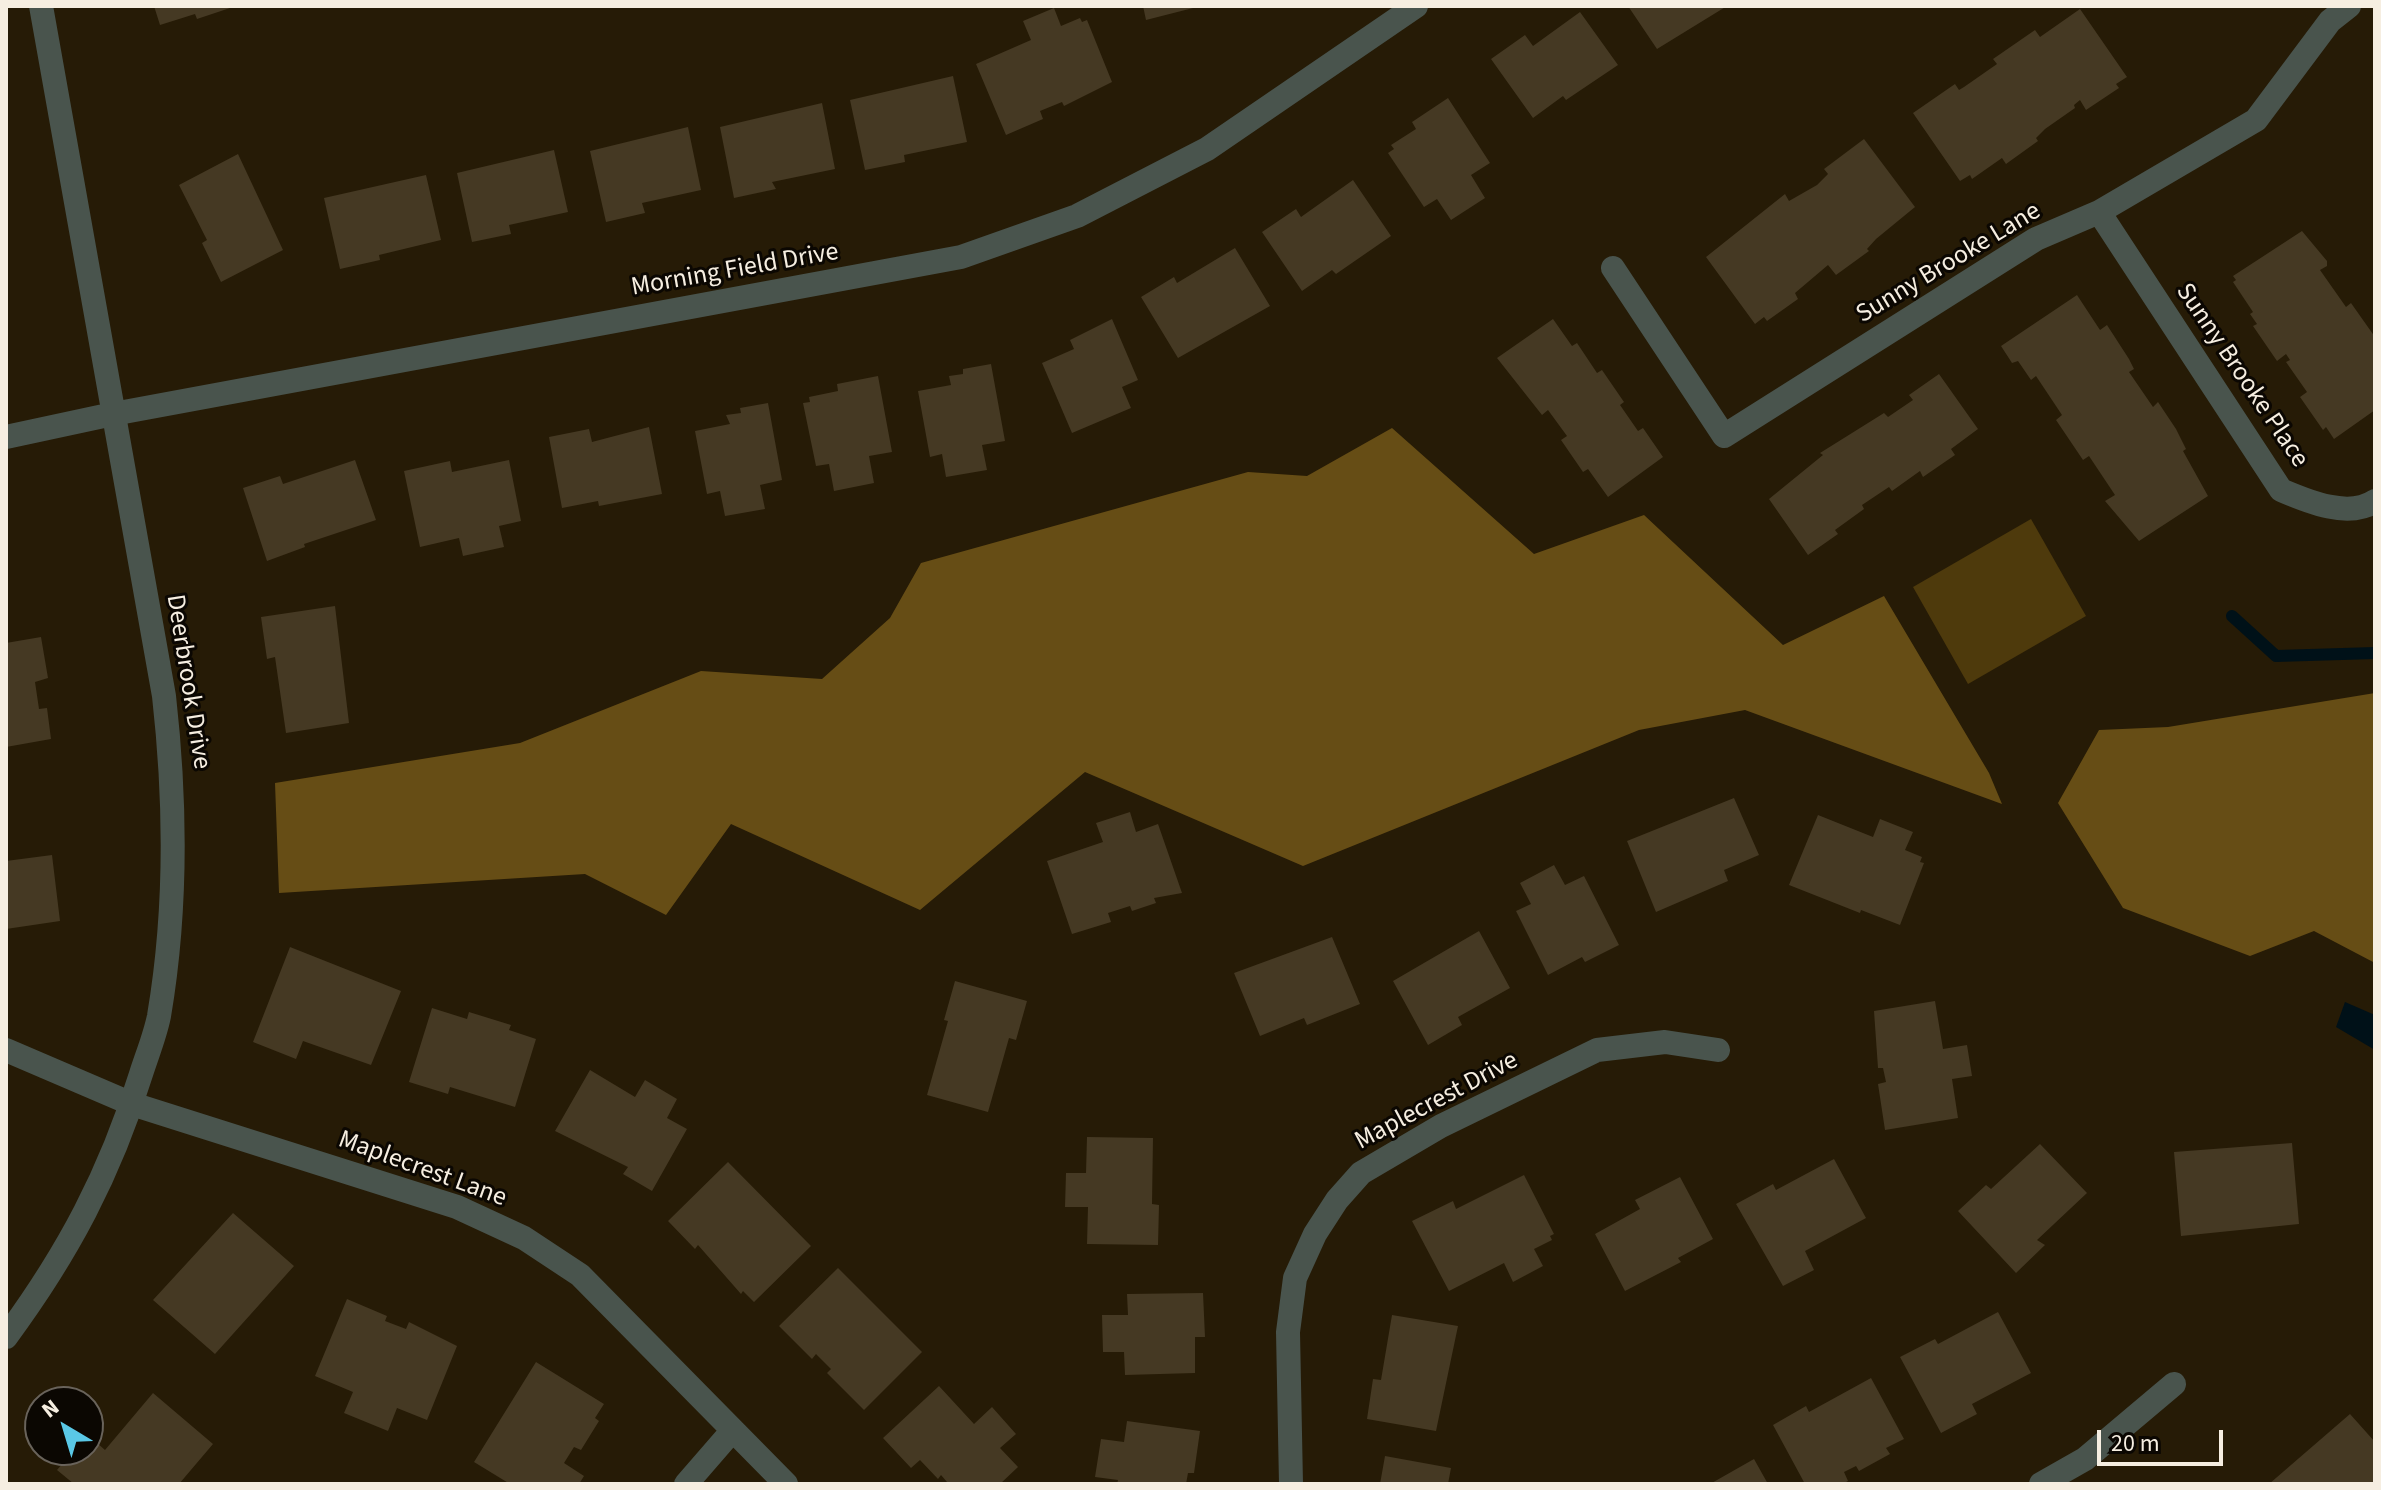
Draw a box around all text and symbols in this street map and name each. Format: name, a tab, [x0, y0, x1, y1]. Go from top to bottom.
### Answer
street label: Sunny Brooke Lane	[1851, 197, 2047, 331]
street label: Morning Field Drive	[629, 237, 841, 305]
street label: Sunny Brooke Place	[2168, 278, 2314, 474]
street label: Deerbrook Drive	[158, 592, 216, 772]
street label: Maplecrest Drive	[1350, 1046, 1524, 1158]
street label: Maplecrest Lane	[334, 1125, 510, 1215]
north arrow	[24, 1386, 104, 1466]
text: N	[35, 1392, 66, 1426]
scale bar	[2101, 1414, 2227, 1464]
text: 20 m	[2111, 1426, 2160, 1461]

